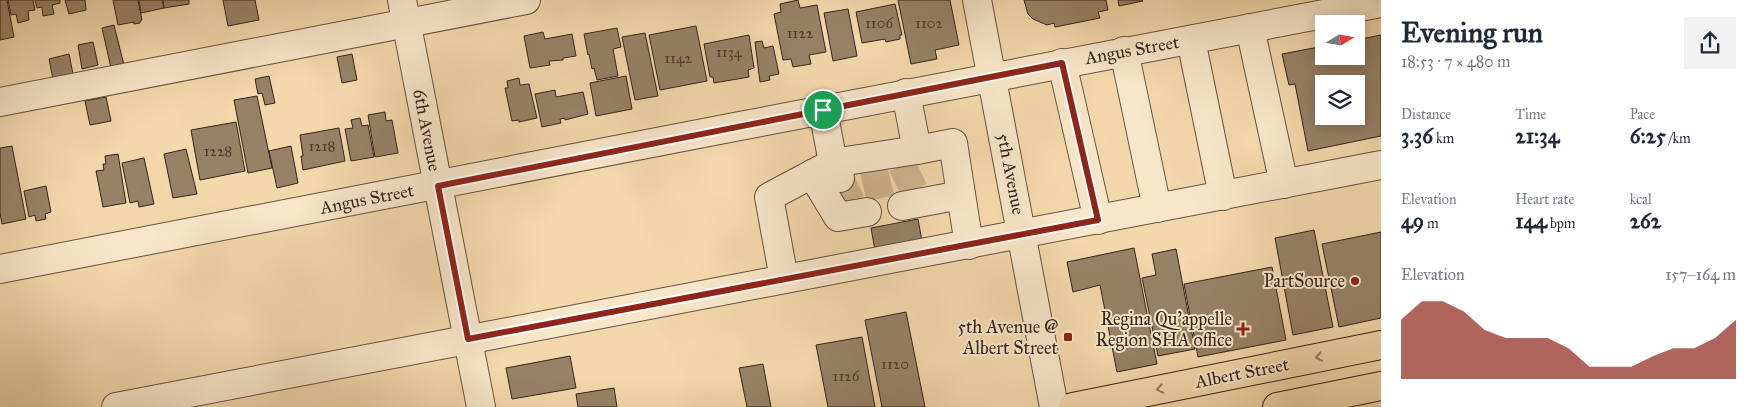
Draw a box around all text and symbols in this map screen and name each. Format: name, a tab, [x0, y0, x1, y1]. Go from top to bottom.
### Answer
house number: 1106	[865, 14, 894, 32]
house number: 1102	[915, 14, 944, 32]
north arrow	[1315, 15, 1365, 65]
map controls	[1315, 15, 1365, 125]
text: Evening run	[1401, 15, 1543, 50]
button: share	[1684, 17, 1736, 69]
house number: 1122	[787, 24, 814, 42]
street label: Angus Street	[1082, 31, 1182, 70]
house number: 1134	[716, 43, 743, 61]
house number: 1142	[664, 49, 692, 67]
text: 18:53 · 7 × 480 m	[1401, 52, 1510, 71]
button: layers	[1315, 75, 1365, 125]
street label: 6th Avenue	[408, 87, 446, 173]
pin	[802, 89, 844, 131]
icon: arrive	[809, 96, 837, 124]
text: Distance	[1401, 106, 1451, 123]
text: Time	[1515, 106, 1546, 123]
text: Pace	[1630, 106, 1655, 123]
text: 3.36	[1401, 123, 1433, 149]
text: 21:34	[1515, 123, 1559, 149]
text: 6:25	[1630, 123, 1666, 149]
text: km	[1433, 130, 1454, 147]
text: /km	[1666, 130, 1691, 147]
street label: 5th Avenue	[992, 131, 1030, 217]
house number: 1218	[308, 137, 336, 155]
house number: 1228	[204, 142, 232, 160]
street label: Angus Street	[317, 179, 417, 220]
text: Elevation	[1401, 191, 1457, 208]
text: Heart rate	[1515, 191, 1574, 208]
text: kcal	[1630, 191, 1652, 208]
text: 49	[1401, 208, 1424, 234]
text: 144	[1515, 208, 1547, 234]
text: 262	[1630, 208, 1661, 234]
text: m	[1424, 215, 1439, 232]
text: bpm	[1547, 215, 1576, 232]
text: Elevation	[1401, 265, 1465, 284]
text: 157–164 m	[1665, 265, 1736, 284]
place label: PartSource	[1263, 270, 1345, 292]
marker: PartSource	[1349, 275, 1361, 287]
place label: Regina Qu'appelle Region SHA office	[1095, 308, 1232, 352]
place label: 5th Avenue @ Albert Street	[958, 316, 1059, 359]
marker: Regina Qu'appelle Region SHA office	[1236, 322, 1250, 336]
marker: 5th Avenue @ Albert Street	[1062, 331, 1074, 343]
one-way arrow	[1315, 352, 1324, 362]
street label: Albert Street	[1192, 353, 1291, 393]
house number: 1120	[881, 355, 909, 373]
house number: 1126	[833, 367, 861, 385]
one-way arrow	[1156, 384, 1164, 394]

